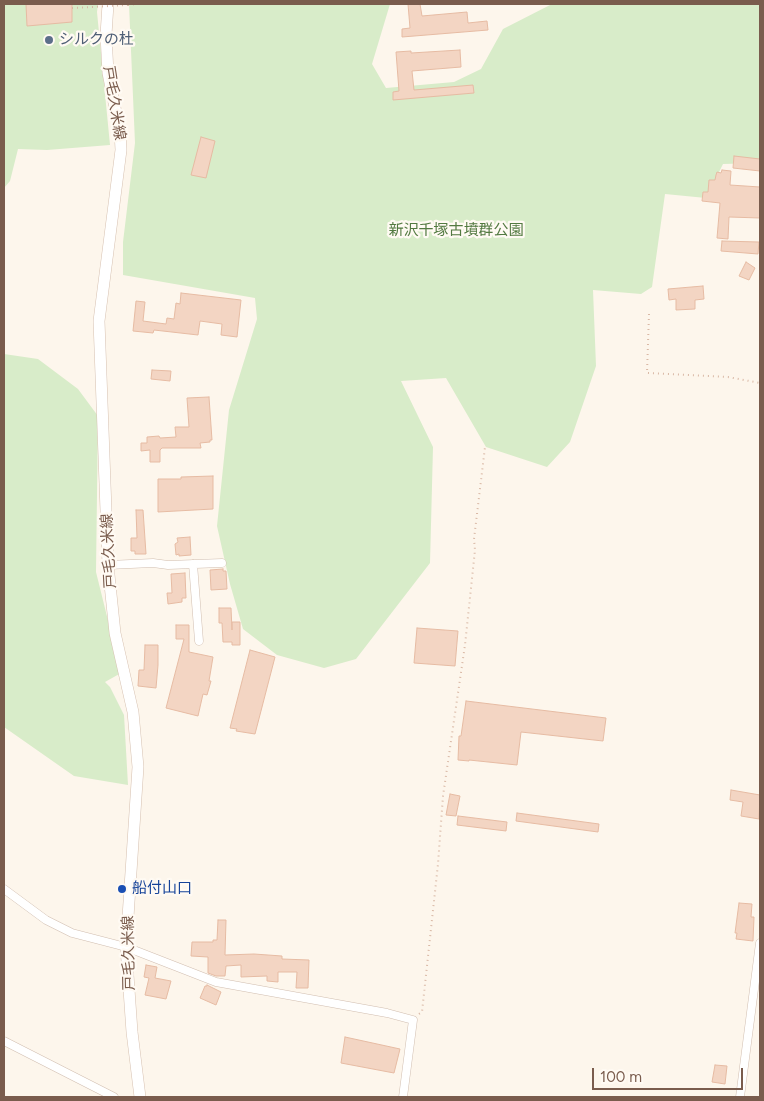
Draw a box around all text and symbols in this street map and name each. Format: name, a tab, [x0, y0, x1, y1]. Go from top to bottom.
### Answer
place label: シルクの杜	[59, 31, 134, 49]
marker: シルクの杜	[43, 34, 55, 46]
street label: 戸毛久米線	[99, 65, 129, 141]
park label: 新沢千塚古墳群公園	[389, 222, 523, 240]
street label: 戸毛久米線	[98, 513, 120, 589]
place label: 船付山口	[132, 880, 192, 898]
marker: 船付山口	[116, 883, 128, 895]
street label: 戸毛久米線	[119, 915, 139, 991]
scale bar	[594, 1058, 745, 1090]
text: 100 m	[600, 1068, 642, 1086]

